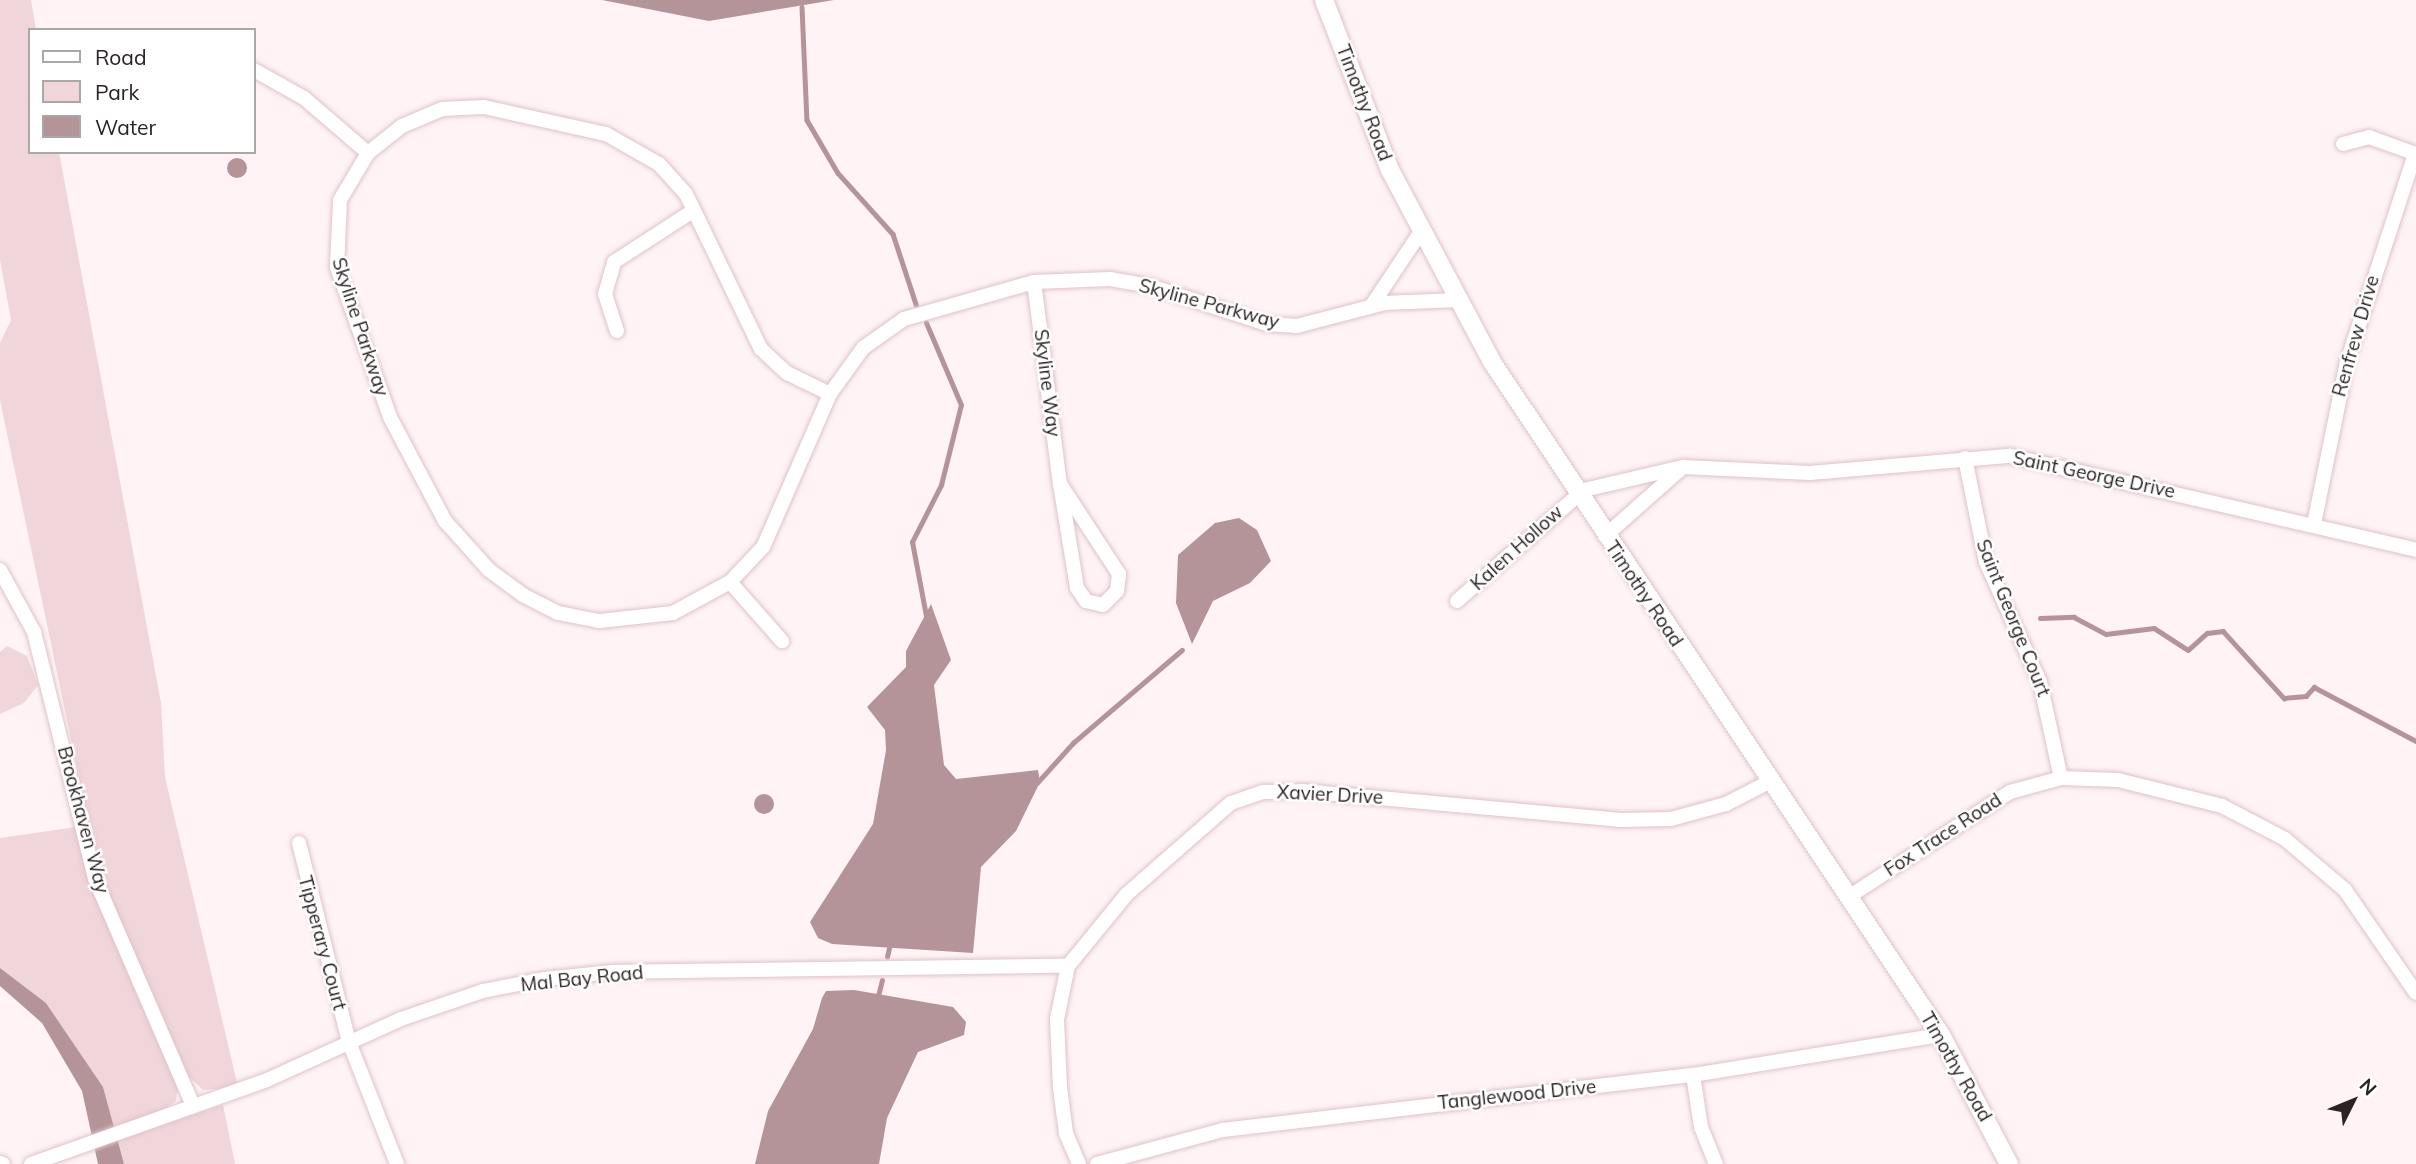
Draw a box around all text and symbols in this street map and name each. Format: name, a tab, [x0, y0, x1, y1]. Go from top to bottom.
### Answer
legend	[28, 28, 256, 154]
street label: Timothy Road	[1331, 42, 1397, 164]
text: Road	[95, 44, 146, 70]
text: Park	[95, 79, 139, 105]
text: Water	[95, 114, 156, 140]
street label: Skyline Parkway	[327, 255, 393, 399]
street label: Renfrew Drive	[2328, 273, 2384, 399]
street label: Skyline Parkway	[1136, 274, 1282, 334]
street label: Skyline Way	[1029, 328, 1065, 438]
street label: Saint George Drive	[2011, 447, 2177, 503]
street label: Kalen Hollow	[1466, 501, 1568, 595]
street label: Saint George Court	[1971, 536, 2055, 700]
street label: Timothy Road	[1600, 537, 1688, 651]
street label: Brookhaven Way	[52, 744, 114, 896]
street label: Xavier Drive	[1276, 781, 1384, 809]
street label: Fox Trace Road	[1880, 789, 2006, 881]
street label: Tipperary Court	[293, 873, 351, 1013]
street label: Mal Bay Road	[520, 961, 644, 997]
street label: Timothy Road	[1915, 1008, 1997, 1126]
north arrow	[2318, 1066, 2388, 1136]
text: N	[2355, 1073, 2382, 1100]
street label: Tanglewood Drive	[1437, 1075, 1597, 1115]

